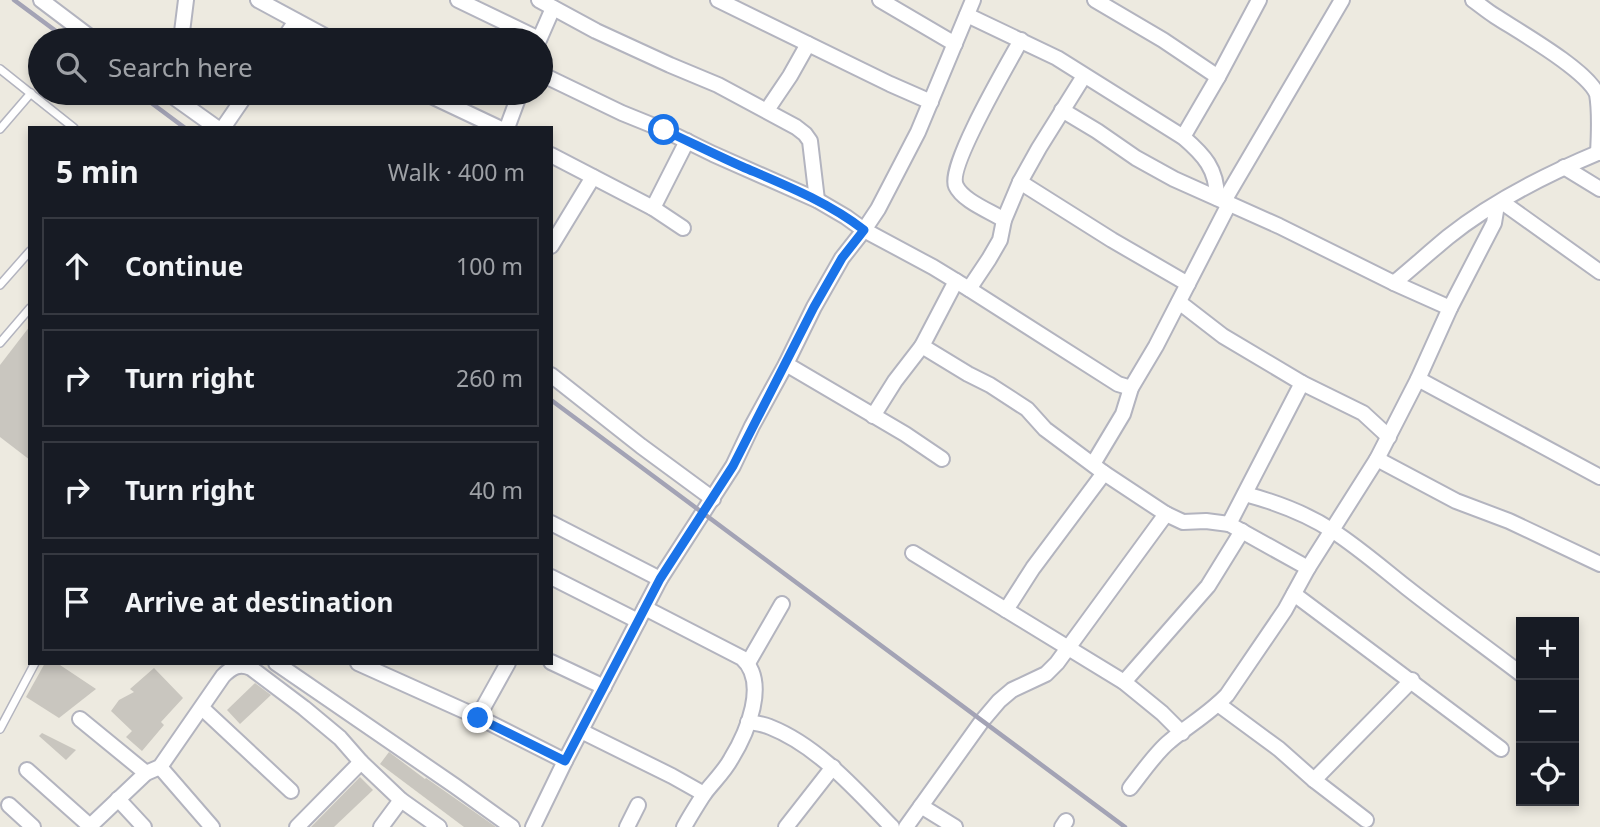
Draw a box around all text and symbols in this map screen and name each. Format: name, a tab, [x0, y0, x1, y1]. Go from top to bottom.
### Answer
search box	[28, 28, 553, 105]
icon: search	[52, 48, 90, 86]
text: Search here	[108, 49, 253, 85]
route start	[648, 114, 679, 145]
text: 5 min	[56, 151, 139, 192]
text: Walk · 400 m	[388, 156, 525, 188]
icon: ahead	[58, 247, 96, 285]
text: Continue	[125, 248, 243, 284]
text: 100 m	[456, 250, 523, 282]
icon: right	[58, 359, 96, 397]
text: Turn right	[125, 360, 255, 396]
text: 260 m	[456, 362, 523, 394]
icon: right	[58, 471, 96, 509]
text: Turn right	[125, 472, 255, 508]
text: 40 m	[469, 474, 523, 506]
icon: arrive	[58, 583, 96, 621]
text: Arrive at destination	[125, 584, 394, 620]
map controls	[1516, 617, 1579, 806]
button: +	[1516, 617, 1579, 680]
button: −	[1516, 680, 1579, 743]
route end	[462, 702, 493, 733]
button: locate	[1516, 743, 1579, 806]

